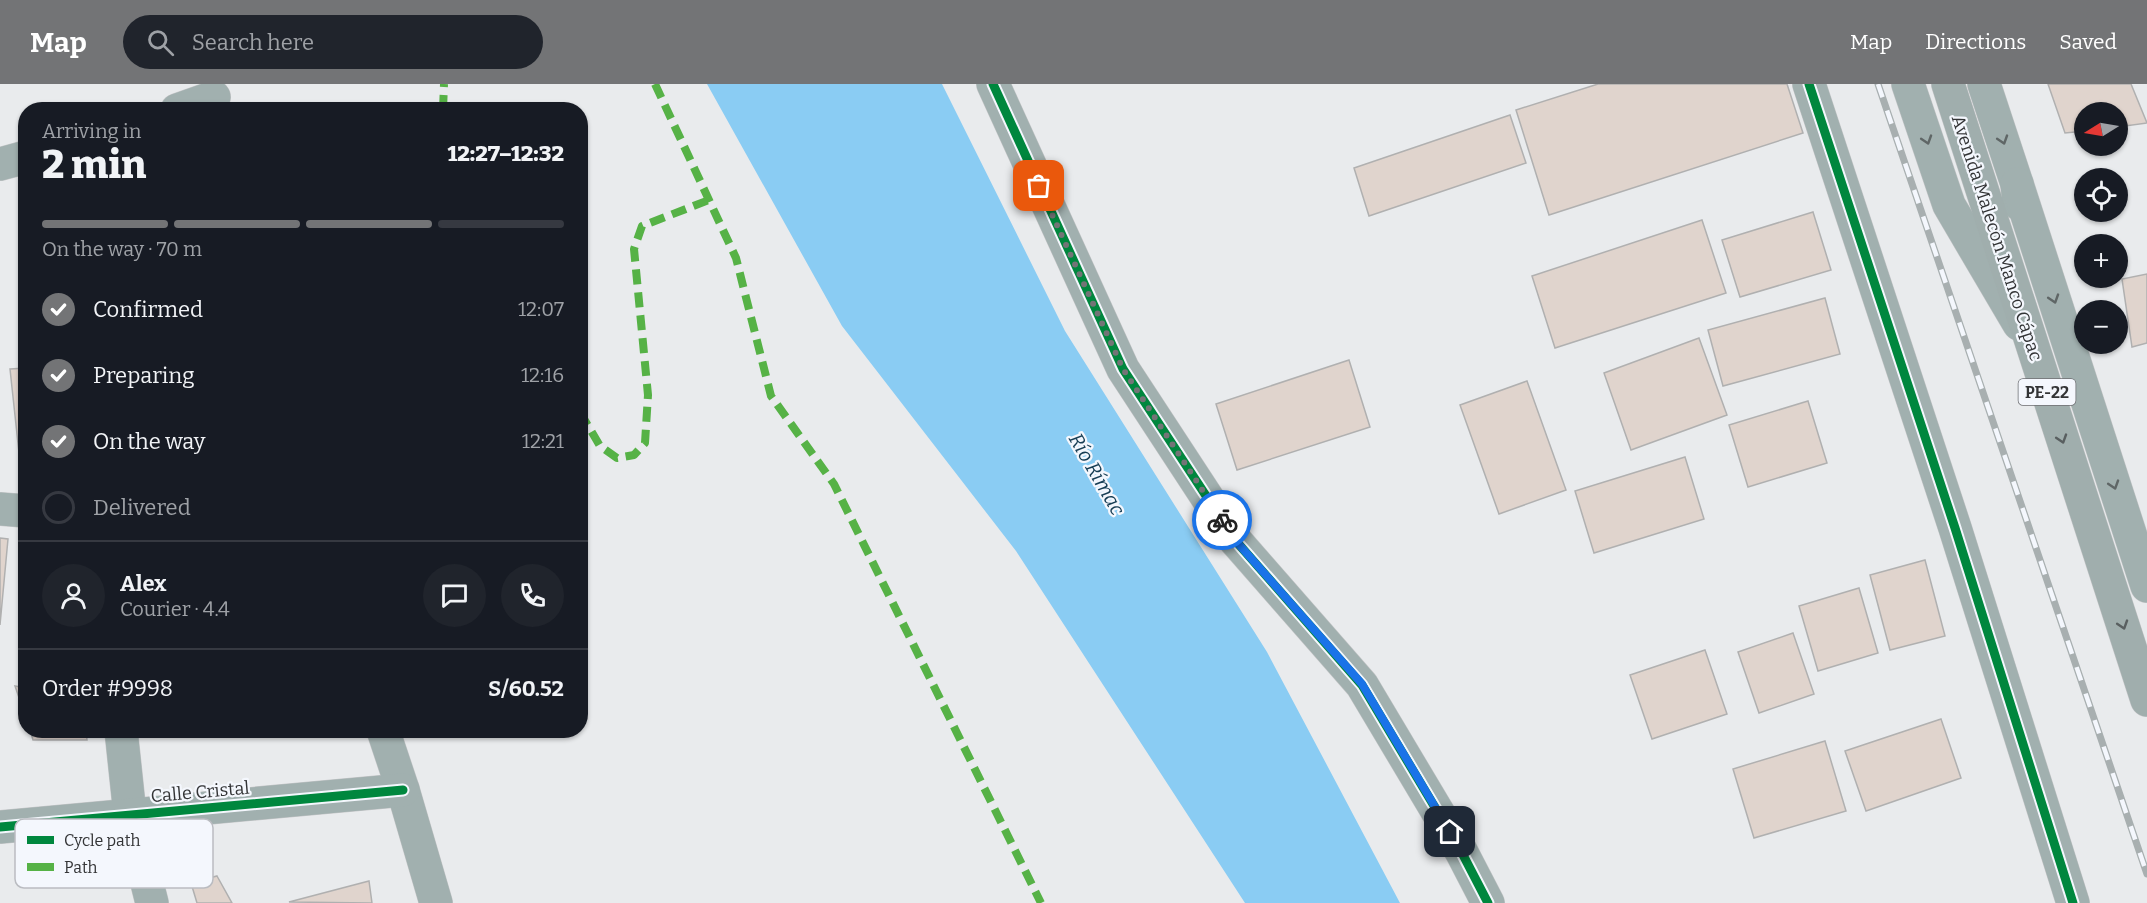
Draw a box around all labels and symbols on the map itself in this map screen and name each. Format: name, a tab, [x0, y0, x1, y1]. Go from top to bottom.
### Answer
north arrow	[2074, 102, 2128, 156]
street label: Avenida Malecón Manco Cápac	[1947, 112, 2047, 364]
one-way arrow	[1919, 134, 1932, 145]
one-way arrow	[1995, 134, 2008, 145]
pin	[1013, 160, 1064, 211]
one-way arrow	[2047, 293, 2060, 304]
road number: PE-22	[2018, 379, 2076, 405]
water label: Río Rímac	[1064, 429, 1130, 520]
one-way arrow	[2055, 433, 2067, 444]
one-way arrow	[2107, 479, 2120, 490]
courier	[1192, 490, 1252, 550]
one-way arrow	[2115, 619, 2128, 630]
street label: Calle Cristal	[150, 777, 250, 807]
pin	[1424, 806, 1475, 857]
legend	[15, 819, 213, 888]
text: Cycle path	[64, 831, 140, 850]
text: Path	[64, 858, 98, 877]

